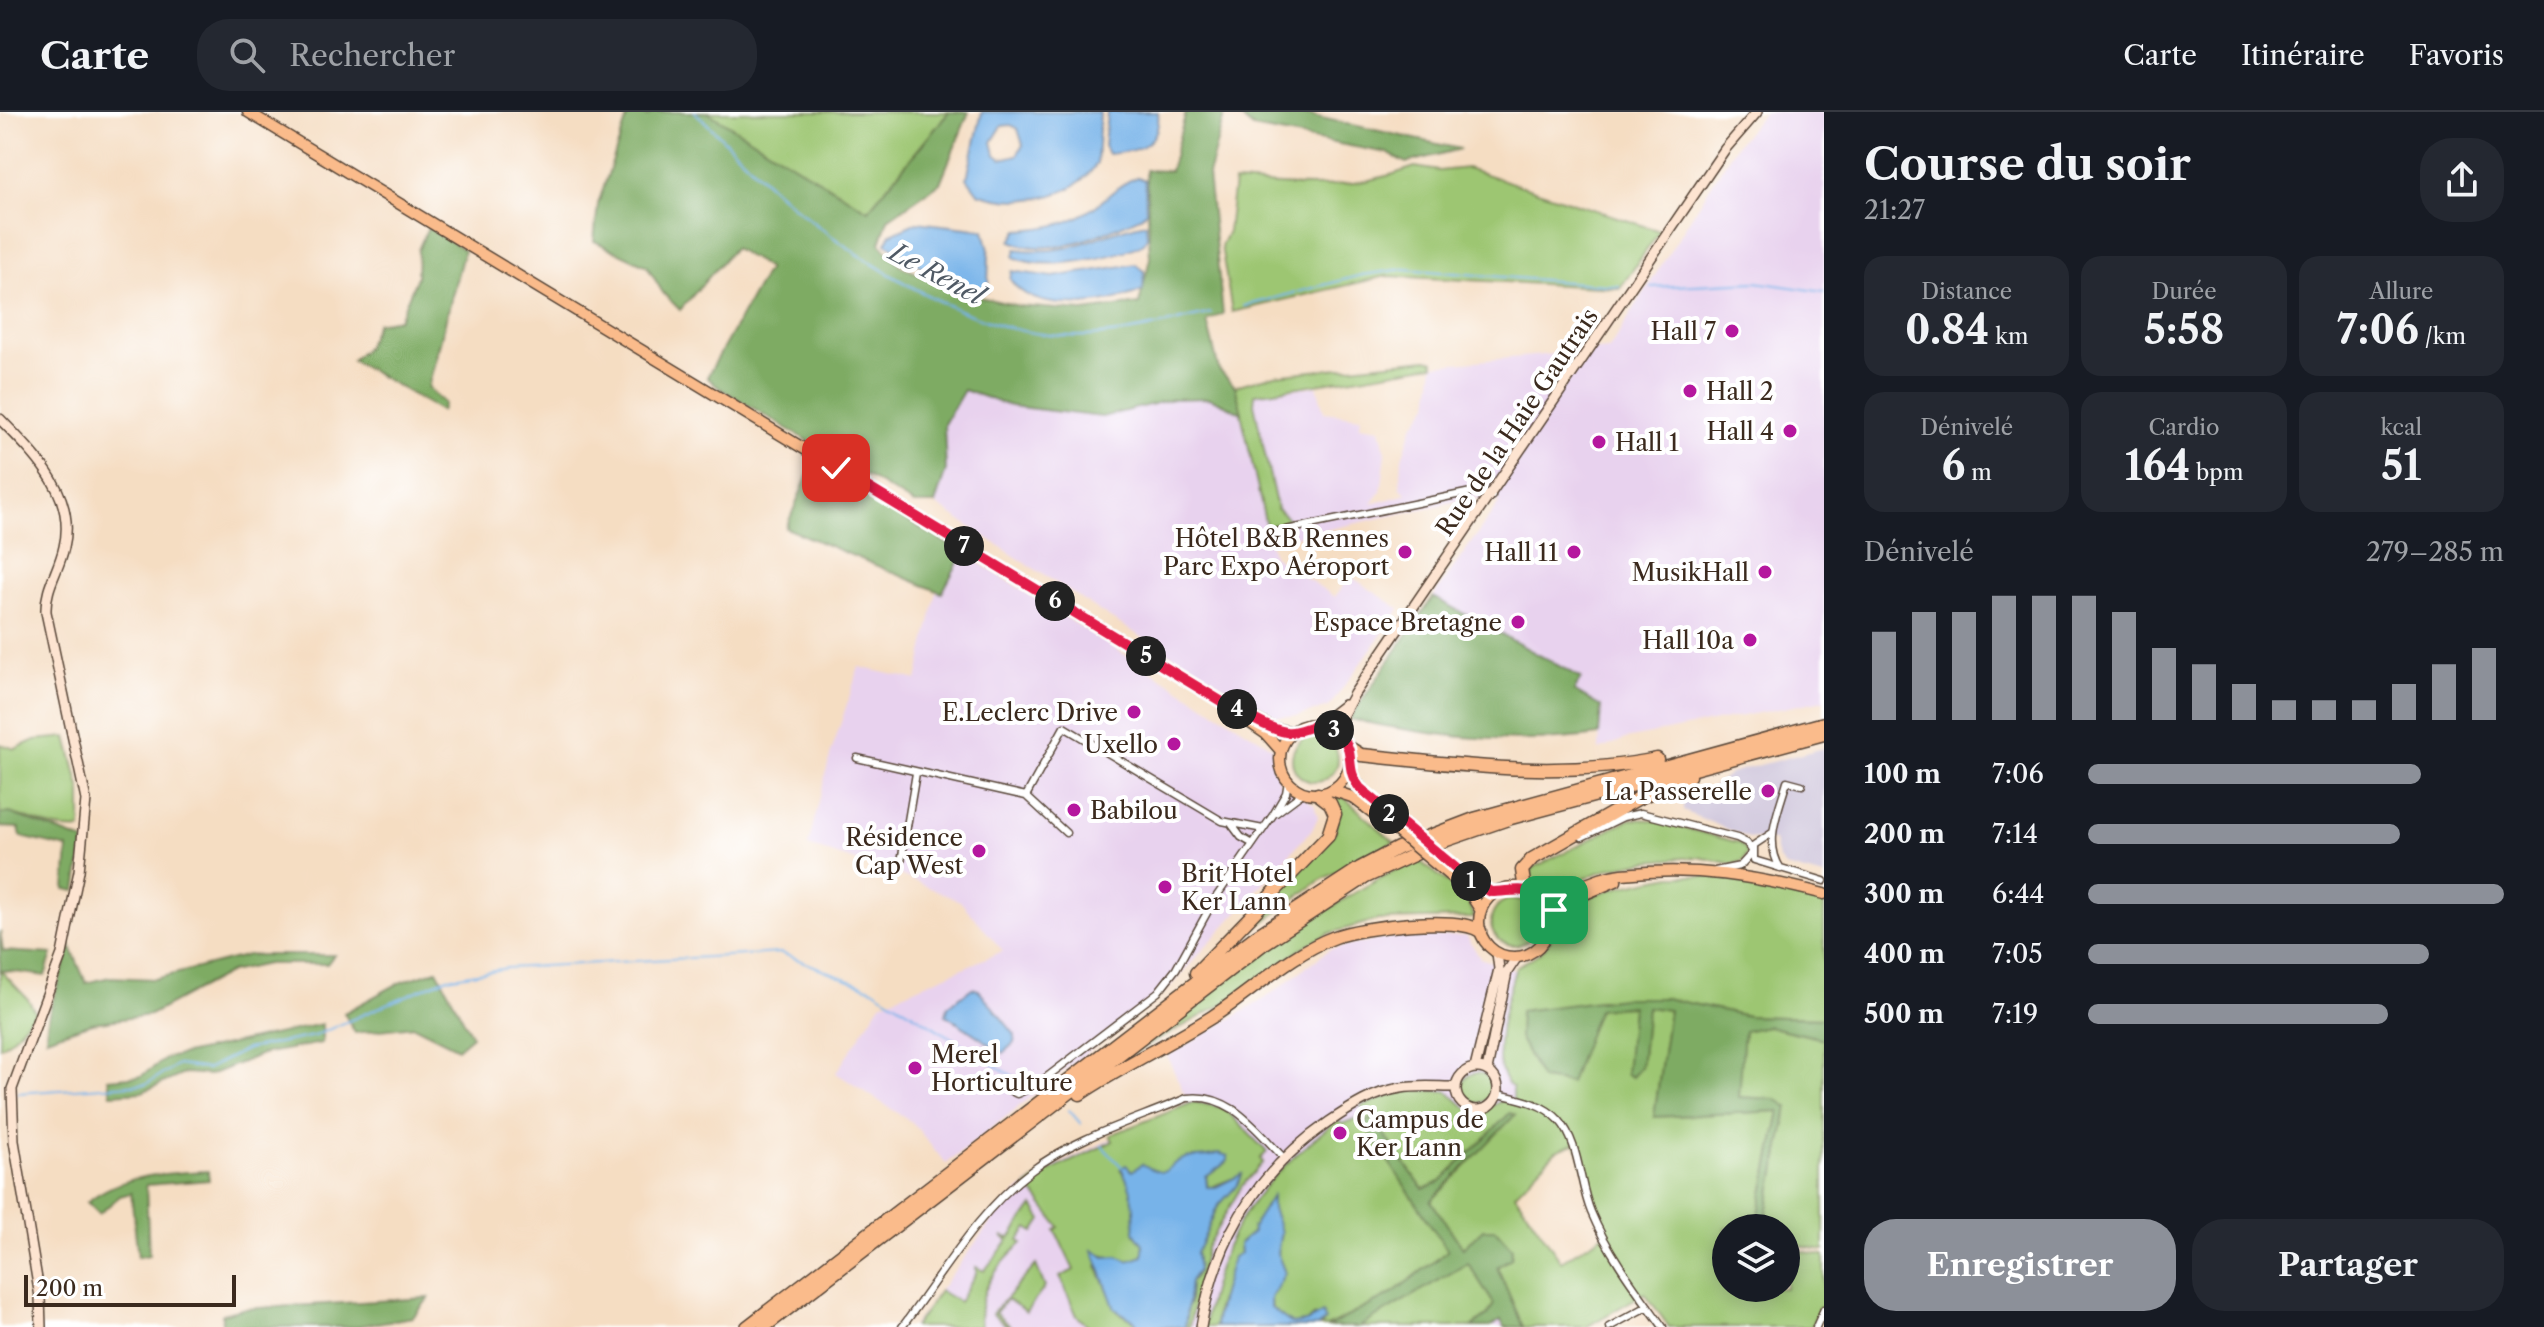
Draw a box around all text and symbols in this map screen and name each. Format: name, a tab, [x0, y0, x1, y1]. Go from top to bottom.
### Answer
search box	[197, 19, 757, 91]
text: Carte	[40, 32, 149, 79]
icon: search	[225, 33, 269, 77]
text: Rechercher	[289, 37, 455, 74]
text: Carte	[2123, 38, 2197, 72]
text: Itinéraire	[2241, 38, 2365, 72]
text: Favoris	[2409, 38, 2504, 72]
text: Course du soir	[1864, 137, 2191, 191]
button: share	[2420, 138, 2504, 222]
text: 21:27	[1864, 194, 1925, 226]
water label: Le Renel	[883, 235, 992, 313]
text: Distance	[1921, 278, 2012, 305]
text: Durée	[2151, 278, 2216, 305]
text: Allure	[2369, 278, 2433, 305]
street label: Rue de la Haie Gautrais	[1430, 303, 1604, 541]
text: 0.84	[1905, 305, 1989, 354]
text: 5:58	[2144, 305, 2224, 354]
text: 7:06	[2337, 305, 2419, 354]
place label: Hall 7	[1650, 317, 1716, 346]
marker: Hall 7	[1723, 322, 1741, 340]
text: km	[1989, 323, 2028, 350]
text: /km	[2419, 323, 2466, 350]
place label: Hall 2	[1706, 377, 1774, 406]
marker: Hall 2	[1681, 382, 1699, 400]
text: Dénivelé	[1920, 414, 2013, 441]
text: Cardio	[2148, 414, 2220, 441]
text: kcal	[2381, 414, 2422, 441]
place label: Hall 4	[1706, 417, 1774, 446]
marker: Hall 4	[1781, 422, 1799, 440]
place label: Hall 1	[1615, 428, 1679, 457]
marker: Hall 1	[1590, 433, 1608, 451]
pin	[802, 434, 870, 502]
text: 6	[1942, 441, 1965, 490]
text: 164	[2125, 441, 2190, 490]
text: 51	[2381, 441, 2421, 490]
icon: check	[814, 446, 858, 490]
text: m	[1965, 459, 1992, 486]
text: bpm	[2190, 459, 2243, 486]
place label: Hôtel B&B Rennes Parc Expo Aéroport	[1163, 524, 1390, 581]
pin: 7	[944, 526, 984, 566]
text: 7	[958, 532, 970, 559]
text: Dénivelé	[1864, 536, 1974, 568]
text: 279–285 m	[2366, 536, 2504, 568]
place label: Hall 11	[1484, 538, 1558, 567]
marker: Hôtel B&B Rennes Parc Expo Aéroport	[1396, 543, 1414, 561]
marker: Hall 11	[1565, 543, 1583, 561]
place label: MusikHall	[1631, 558, 1749, 587]
marker: MusikHall	[1756, 563, 1774, 581]
pin: 6	[1035, 581, 1075, 621]
text: 6	[1048, 587, 1062, 614]
place label: Espace Bretagne	[1313, 608, 1502, 637]
marker: Espace Bretagne	[1509, 613, 1527, 631]
place label: Hall 10a	[1642, 626, 1734, 655]
marker: Hall 10a	[1741, 631, 1759, 649]
pin: 5	[1126, 636, 1166, 676]
text: 5	[1140, 642, 1152, 669]
pin: 4	[1217, 689, 1257, 729]
text: 4	[1230, 695, 1244, 722]
place label: E.Leclerc Drive	[942, 698, 1118, 727]
marker: E.Leclerc Drive	[1125, 703, 1143, 721]
pin: 3	[1314, 710, 1354, 750]
text: 3	[1328, 716, 1340, 743]
place label: Uxello	[1084, 730, 1158, 759]
marker: Uxello	[1165, 735, 1183, 753]
text: 100 m	[1864, 758, 1941, 790]
text: 7:06	[1992, 758, 2044, 790]
place label: La Passerelle	[1604, 777, 1752, 806]
marker: La Passerelle	[1759, 782, 1777, 800]
pin: 2	[1369, 794, 1409, 834]
place label: Babilou	[1090, 796, 1178, 825]
text: 2	[1383, 800, 1396, 827]
marker: Babilou	[1065, 801, 1083, 819]
text: 200 m	[1864, 818, 1945, 850]
text: 7:14	[1992, 818, 2038, 850]
place label: Résidence Cap West	[845, 823, 964, 880]
marker: Résidence Cap West	[970, 842, 988, 860]
place label: Brit Hotel Ker Lann	[1181, 859, 1294, 916]
pin: 1	[1451, 861, 1491, 901]
text: 1	[1466, 867, 1476, 894]
pin	[1520, 876, 1588, 944]
marker: Brit Hotel Ker Lann	[1156, 878, 1174, 896]
text: 300 m	[1864, 878, 1944, 910]
text: 6:44	[1992, 878, 2045, 910]
icon: arrive	[1532, 888, 1576, 932]
text: 400 m	[1864, 938, 1945, 970]
text: 7:05	[1992, 938, 2043, 970]
text: 500 m	[1864, 998, 1944, 1030]
text: 7:19	[1992, 998, 2038, 1030]
place label: Merel Horticulture	[931, 1040, 1073, 1097]
marker: Merel Horticulture	[906, 1059, 924, 1077]
place label: Campus de Ker Lann	[1356, 1105, 1484, 1162]
marker: Campus de Ker Lann	[1331, 1124, 1349, 1142]
map controls	[1712, 1214, 1800, 1302]
button: layers	[1712, 1214, 1800, 1302]
button: Enregistrer	[1864, 1219, 2176, 1311]
button: Partager	[2192, 1219, 2504, 1311]
scale bar	[24, 1271, 236, 1307]
text: 200 m	[36, 1275, 103, 1302]

